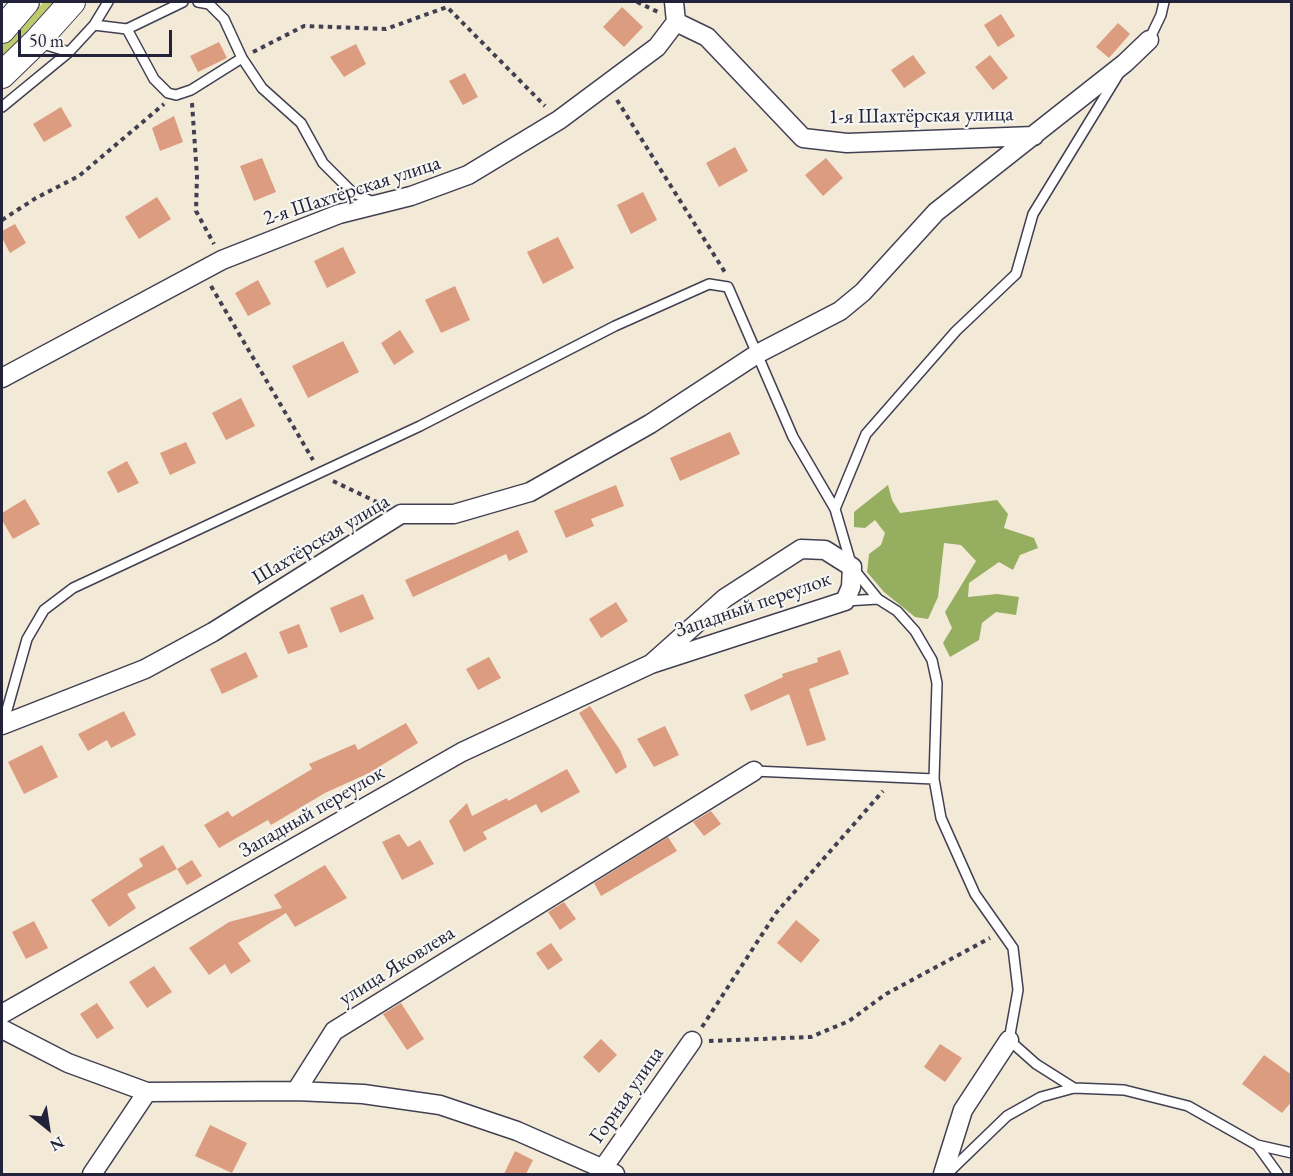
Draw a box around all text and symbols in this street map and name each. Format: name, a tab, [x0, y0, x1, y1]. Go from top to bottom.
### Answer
scale bar	[21, 18, 176, 56]
text: 50 m	[29, 29, 64, 52]
street label: 1-я Шахтёрская улица	[828, 102, 1014, 130]
street label: 2-я Шахтёрская улица	[260, 150, 444, 232]
street label: Шахтёрская улица	[248, 489, 394, 591]
street label: Западный переулок	[672, 566, 834, 644]
street label: Западный переулок	[235, 760, 389, 864]
street label: улица Яковлева	[335, 920, 459, 1012]
street label: Горная улица	[585, 1042, 669, 1148]
north arrow	[18, 1098, 78, 1158]
text: N	[46, 1132, 68, 1156]

